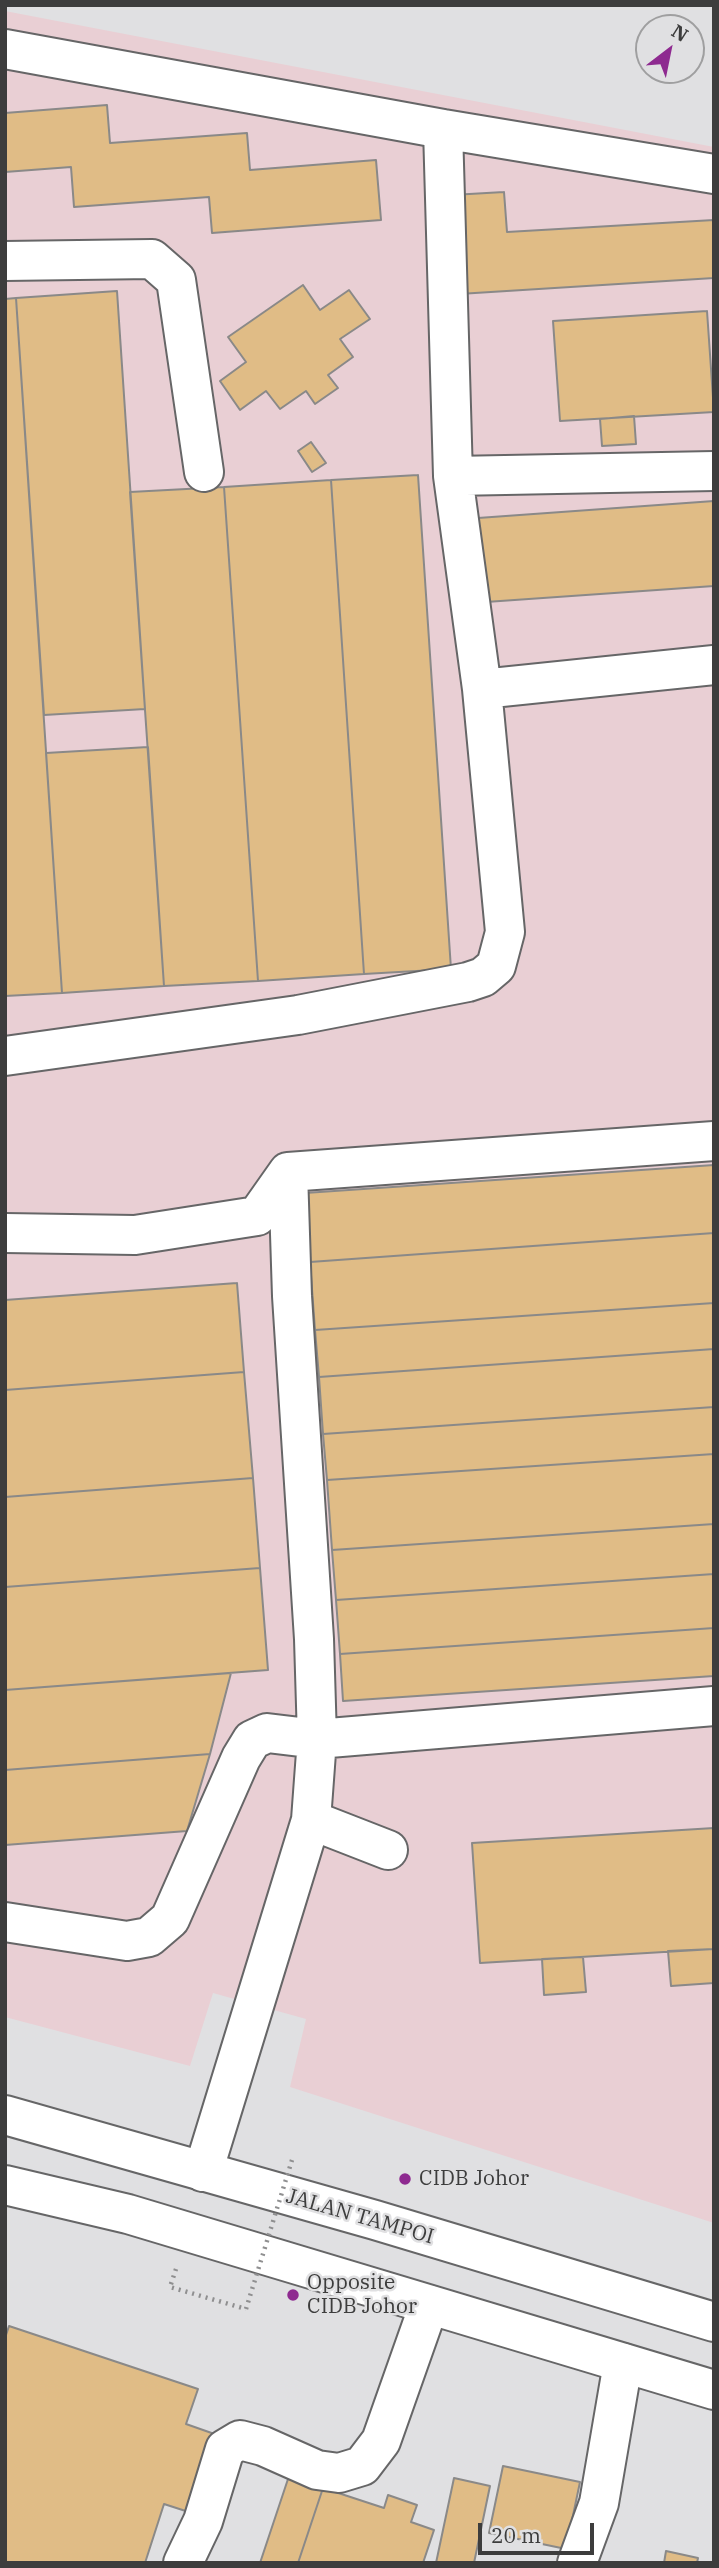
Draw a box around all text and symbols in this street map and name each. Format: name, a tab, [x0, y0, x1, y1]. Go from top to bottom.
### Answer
north arrow	[635, 14, 705, 84]
text: N	[667, 19, 693, 47]
place label: CIDB Johor	[419, 2166, 529, 2192]
marker: CIDB Johor	[397, 2171, 413, 2187]
street label: JALAN TAMPOI	[283, 2184, 437, 2250]
place label: Opposite CIDB Johor	[307, 2270, 417, 2320]
marker: Opposite CIDB Johor	[285, 2287, 301, 2303]
scale bar	[481, 2508, 596, 2552]
text: 20 m	[491, 2521, 541, 2549]

